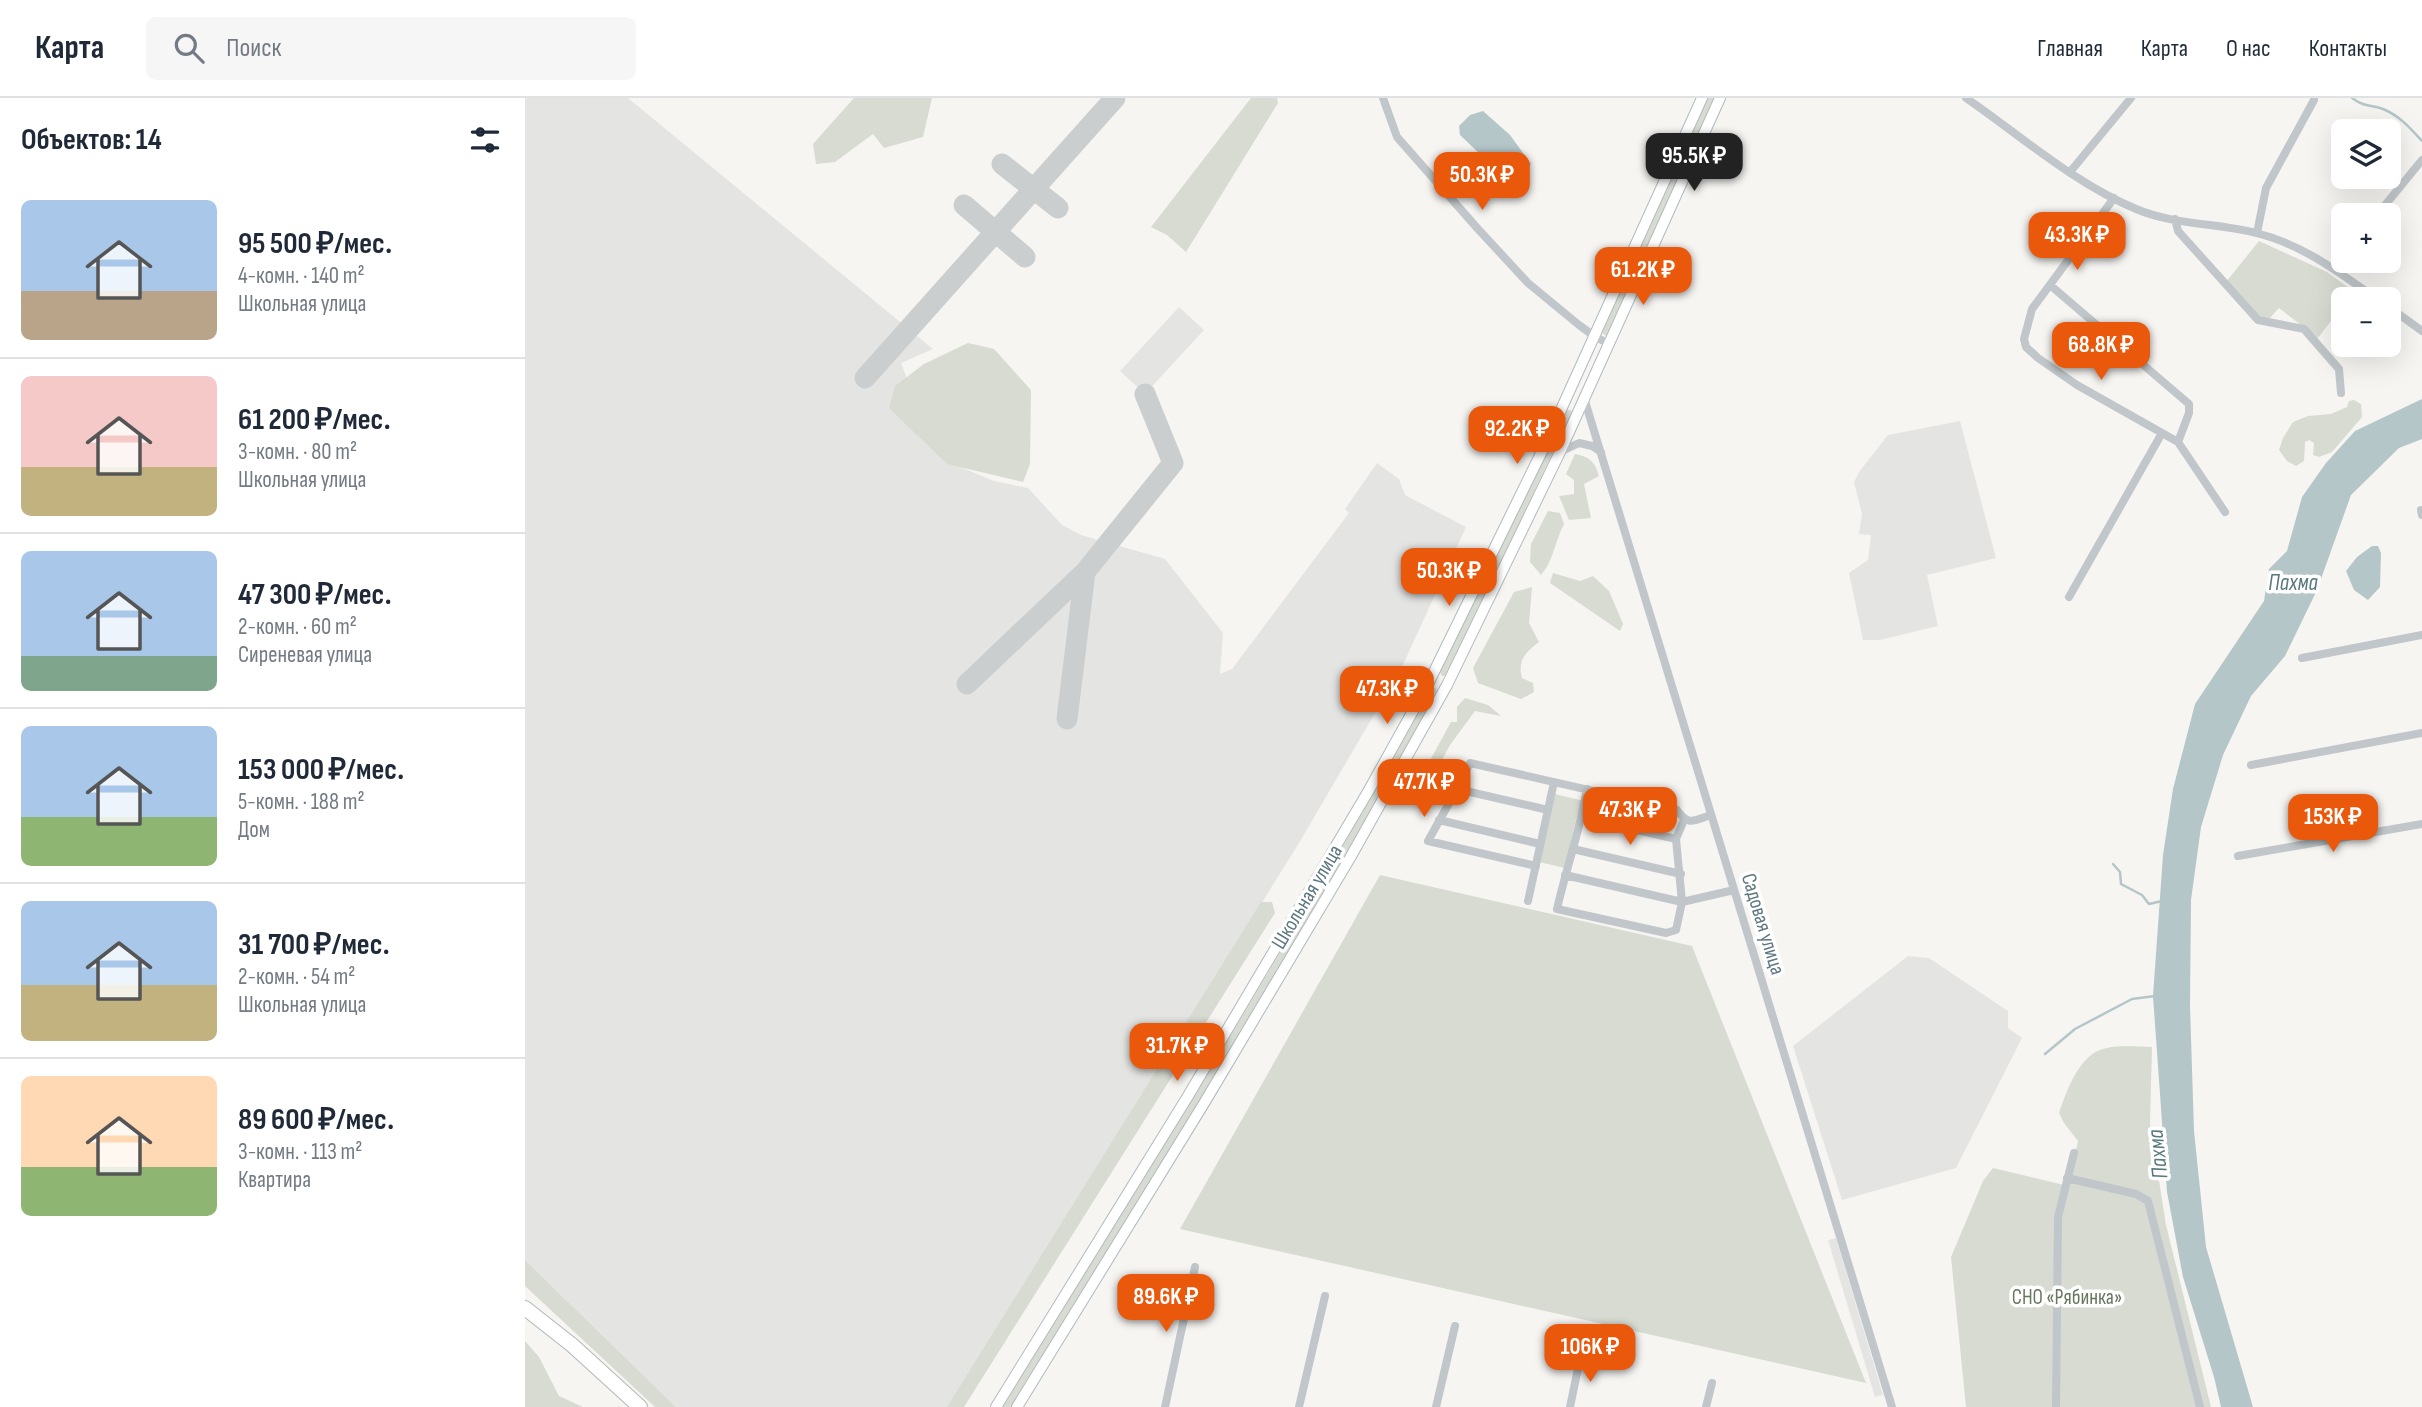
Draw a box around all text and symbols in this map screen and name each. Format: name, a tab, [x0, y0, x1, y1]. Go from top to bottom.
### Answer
search box	[146, 17, 636, 80]
text: Карта	[35, 28, 104, 68]
icon: search	[170, 29, 208, 67]
text: Поиск	[226, 33, 281, 64]
text: Главная	[2037, 34, 2103, 63]
text: Карта	[2141, 34, 2188, 63]
text: О нас	[2226, 34, 2271, 63]
text: Контакты	[2309, 34, 2387, 63]
map controls	[2331, 119, 2401, 357]
button: layers	[2331, 119, 2401, 189]
icon: filters	[466, 121, 504, 159]
text: Объектов: 14	[21, 122, 162, 158]
pin: 95.5K ₽	[1629, 134, 1759, 193]
text: 95.5K ₽	[1662, 142, 1726, 170]
pin: 50.3K ₽	[1417, 152, 1547, 212]
text: 50.3K ₽	[1450, 161, 1514, 189]
button: +	[2331, 203, 2401, 273]
pin: 43.3K ₽	[2012, 212, 2142, 272]
text: 43.3K ₽	[2045, 221, 2109, 249]
text: 95 500 ₽/мес.	[238, 226, 392, 262]
icon: home	[77, 228, 161, 312]
pin: 61.2K ₽	[1578, 248, 1708, 307]
text: 61.2K ₽	[1611, 256, 1675, 284]
text: 4-комн. · 140 m²	[238, 262, 365, 290]
button: −	[2331, 287, 2401, 357]
text: Школьная улица	[238, 290, 366, 318]
pin: 68.8K ₽	[2036, 322, 2166, 382]
text: 68.8K ₽	[2068, 331, 2134, 359]
text: 61 200 ₽/мес.	[238, 402, 391, 438]
icon: home	[77, 404, 161, 488]
pin: 92.2K ₽	[1452, 406, 1582, 466]
text: 92.2K ₽	[1484, 415, 1550, 443]
text: 3-комн. · 80 m²	[238, 438, 357, 466]
text: Школьная улица	[238, 466, 366, 494]
pin: 50.3K ₽	[1384, 548, 1514, 608]
text: 50.3K ₽	[1417, 557, 1481, 585]
water label: Пахма	[2268, 569, 2318, 597]
text: 47 300 ₽/мес.	[238, 577, 392, 613]
icon: home	[77, 579, 161, 663]
text: 2-комн. · 60 m²	[238, 613, 357, 641]
text: Сиреневая улица	[238, 641, 372, 669]
pin: 47.3K ₽	[1322, 666, 1452, 726]
text: 47.3K ₽	[1356, 675, 1418, 703]
text: 153 000 ₽/мес.	[238, 752, 404, 788]
icon: home	[77, 754, 161, 838]
pin: 47.7K ₽	[1359, 760, 1489, 819]
text: 47.7K ₽	[1393, 768, 1455, 796]
text: 5-комн. · 188 m²	[238, 788, 365, 816]
pin: 47.3K ₽	[1565, 788, 1695, 847]
pin: 153K ₽	[2276, 794, 2390, 854]
text: 47.3K ₽	[1599, 796, 1661, 824]
text: 153K ₽	[2304, 803, 2362, 831]
text: Дом	[238, 816, 270, 844]
street label: Школьная улица	[1266, 840, 1348, 954]
street label: Садовая улица	[1736, 870, 1790, 978]
text: 31 700 ₽/мес.	[238, 927, 390, 963]
icon: home	[77, 929, 161, 1013]
text: 2-комн. · 54 m²	[238, 963, 355, 991]
text: Школьная улица	[238, 991, 366, 1019]
pin: 31.7K ₽	[1112, 1024, 1242, 1083]
text: 31.7K ₽	[1146, 1032, 1208, 1060]
text: 89 600 ₽/мес.	[238, 1102, 394, 1138]
icon: home	[77, 1104, 161, 1188]
water label: Пахма	[2141, 1127, 2175, 1180]
text: 3-комн. · 113 m²	[238, 1138, 362, 1166]
text: Квартира	[238, 1166, 311, 1194]
pin: 89.6K ₽	[1101, 1274, 1231, 1334]
text: 89.6K ₽	[1133, 1283, 1199, 1311]
park label: СНО «Рябинка»	[2012, 1285, 2122, 1310]
pin: 106K ₽	[1533, 1324, 1647, 1384]
text: 106K ₽	[1560, 1333, 1620, 1361]

